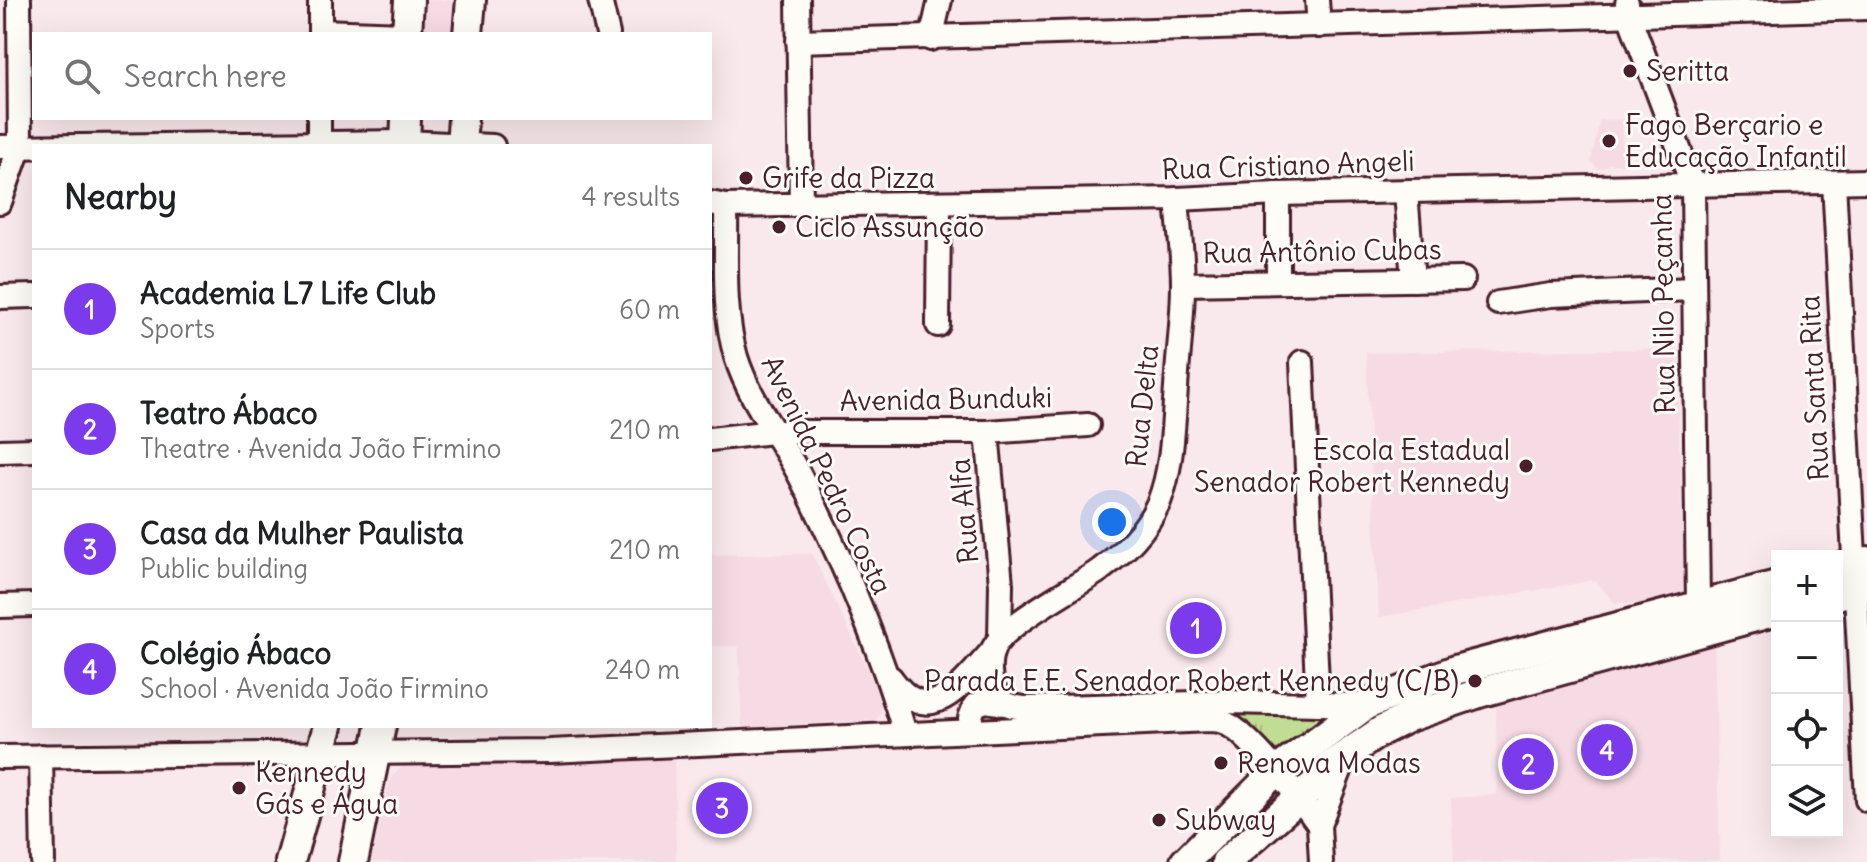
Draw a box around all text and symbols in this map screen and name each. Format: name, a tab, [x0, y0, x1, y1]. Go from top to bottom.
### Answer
search box	[32, 32, 712, 120]
place label: Seritta	[1646, 53, 1729, 89]
icon: search	[60, 54, 104, 98]
text: Search here	[124, 57, 287, 95]
marker: Seritta	[1621, 62, 1639, 80]
place label: Fago Berçario e Educação Infantil	[1625, 107, 1847, 175]
marker: Fago Berçario e Educação Infantil	[1600, 132, 1618, 150]
street label: Rua Cristiano Angeli	[1161, 143, 1415, 187]
place label: Grife da Pizza	[762, 160, 935, 196]
marker: Grife da Pizza	[737, 169, 755, 187]
text: Nearby	[64, 175, 177, 218]
text: 4 results	[582, 180, 680, 213]
street label: Rua Nilo Peçanha	[1643, 194, 1683, 414]
place label: Ciclo Assunção	[795, 209, 984, 245]
marker: Ciclo Assunção	[770, 218, 788, 236]
street label: Rua Antônio Cubas	[1202, 231, 1442, 271]
text: Academia L7 Life Club	[140, 274, 436, 312]
text: 1	[85, 293, 95, 326]
text: 60 m	[619, 293, 680, 326]
street label: Rua Santa Rita	[1791, 294, 1837, 482]
text: Sports	[140, 312, 215, 345]
street label: Rua Delta	[1118, 343, 1166, 469]
street label: Avenida Pedro Costa	[754, 350, 900, 600]
street label: Avenida Bunduki	[840, 379, 1052, 419]
text: Teatro Ábaco	[140, 394, 318, 432]
text: 2	[83, 413, 97, 446]
text: 210 m	[609, 413, 680, 446]
text: Theatre · Avenida João Firmino	[140, 432, 501, 465]
place label: Escola Estadual Senador Robert Kennedy	[1194, 432, 1510, 500]
street label: Rua Alfa	[941, 457, 987, 565]
marker: Escola Estadual Senador Robert Kennedy	[1517, 457, 1535, 475]
your location	[1092, 502, 1132, 542]
text: Casa da Mulher Paulista	[140, 514, 464, 552]
text: 3	[83, 533, 97, 566]
text: 210 m	[609, 533, 680, 566]
map controls	[1771, 550, 1843, 838]
button: +	[1771, 550, 1843, 622]
text: Public building	[140, 552, 308, 585]
pin: 1	[1170, 598, 1222, 658]
button: −	[1771, 622, 1843, 694]
text: Colégio Ábaco	[140, 634, 331, 672]
text: 4	[82, 653, 98, 686]
text: 240 m	[605, 653, 680, 686]
place label: Parada E.E. Senador Robert Kennedy (C/B)	[924, 663, 1459, 699]
text: School · Avenida João Firmino	[140, 672, 489, 705]
marker: Parada E.E. Senador Robert Kennedy (C/B)	[1466, 672, 1484, 690]
button: locate	[1771, 694, 1843, 766]
pin: 4	[1581, 720, 1633, 780]
pin: 2	[1502, 734, 1554, 794]
place label: Renova Modas	[1237, 745, 1421, 781]
place label: Kennedy Gás e Água	[255, 754, 398, 822]
marker: Renova Modas	[1212, 754, 1230, 772]
button: layers	[1771, 766, 1843, 838]
pin: 3	[696, 778, 748, 838]
marker: Kennedy Gás e Água	[230, 779, 248, 797]
place label: Subway	[1175, 802, 1276, 838]
marker: Subway	[1150, 811, 1168, 829]

